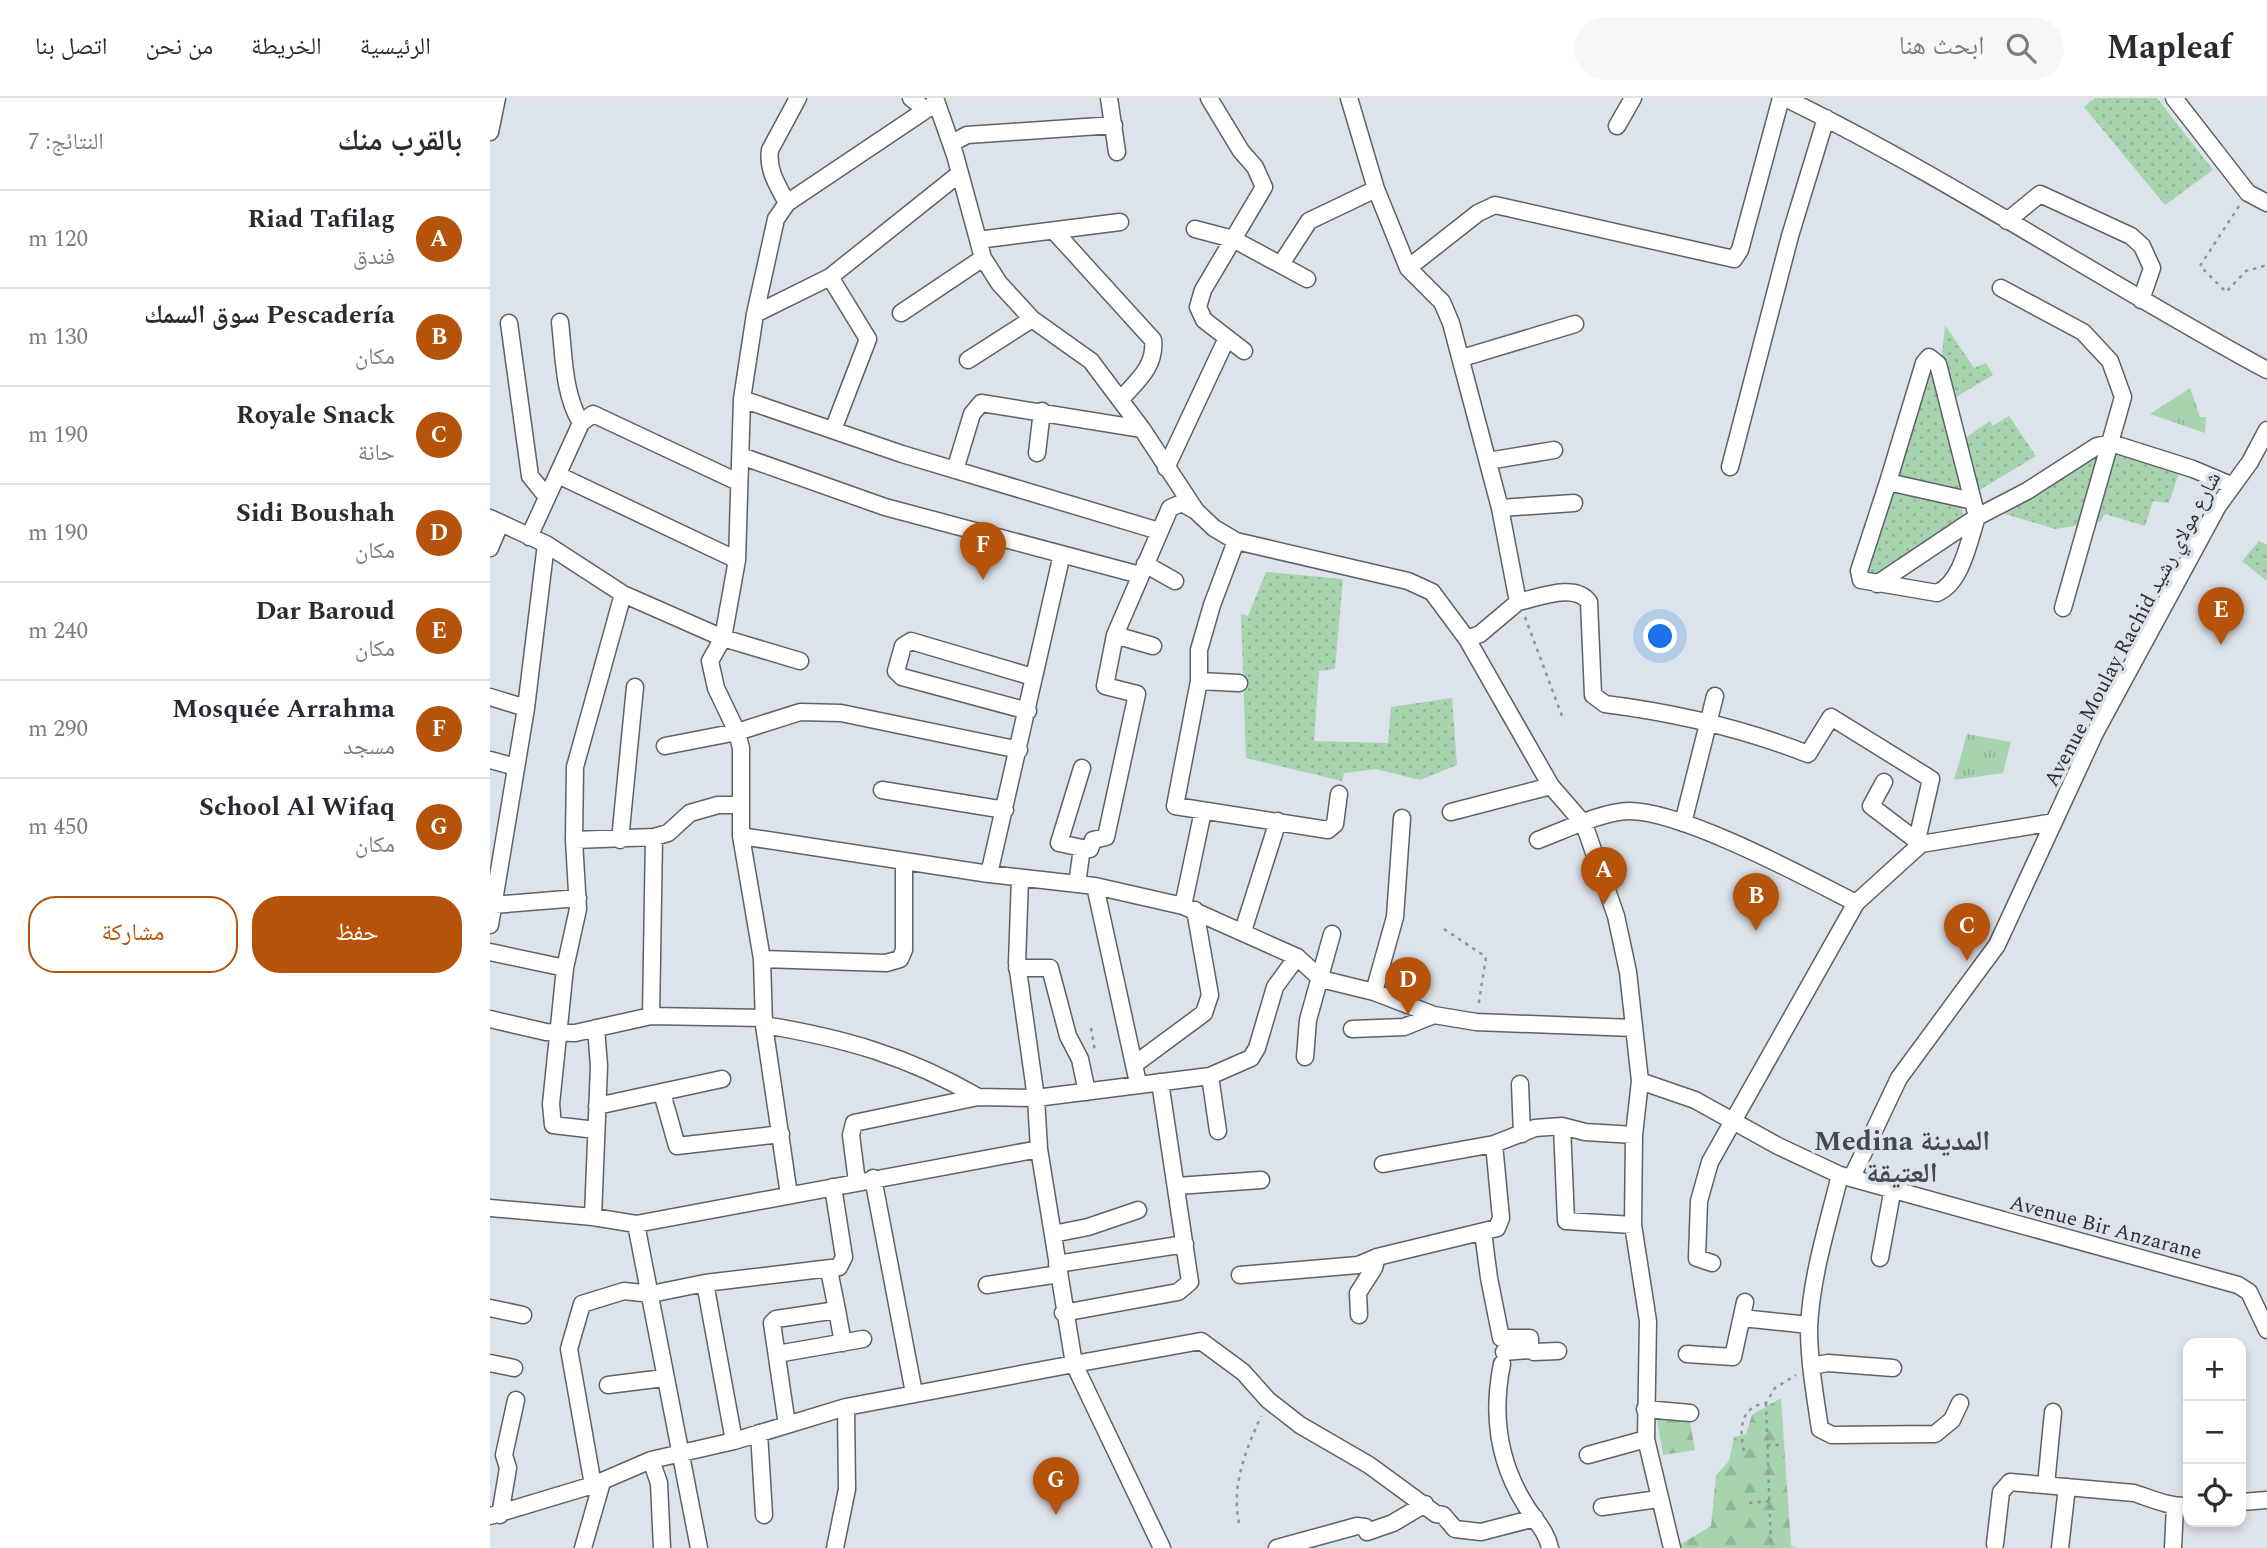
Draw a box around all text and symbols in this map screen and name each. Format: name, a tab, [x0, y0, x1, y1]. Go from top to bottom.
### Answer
search box	[1574, 17, 2064, 80]
text: Mapleaf	[2106, 23, 2232, 73]
text: ابحث هنا	[1899, 26, 1984, 66]
text: اتصل بنا	[35, 29, 107, 65]
text: من نحن	[145, 29, 213, 65]
text: الخريطة	[251, 29, 322, 65]
text: الرئيسية	[360, 29, 431, 65]
icon: search	[2002, 29, 2040, 67]
text: بالقرب منك	[337, 118, 462, 164]
text: النتائج: 7	[28, 125, 104, 160]
text: Riad Tafilag	[247, 199, 395, 239]
text: 120 m	[28, 222, 88, 257]
text: A	[430, 222, 448, 257]
text: فندق	[353, 240, 395, 275]
text: Pescadería سوق السمك	[144, 295, 395, 335]
text: 130 m	[28, 320, 88, 355]
text: B	[431, 320, 447, 355]
text: مكان	[355, 340, 395, 375]
text: Royale Snack	[236, 395, 395, 435]
text: 190 m	[28, 418, 88, 453]
text: C	[431, 418, 447, 453]
text: حانة	[358, 436, 395, 471]
street label: Avenue Moulay Rachid شارع مولاي رشيد	[2036, 466, 2230, 793]
text: Sidi Boushah	[236, 493, 395, 533]
text: 190 m	[28, 516, 88, 551]
text: D	[430, 516, 448, 551]
pin: F	[960, 522, 1006, 580]
text: مكان	[355, 534, 395, 569]
pin: E	[2198, 587, 2244, 645]
text: Dar Baroud	[255, 591, 395, 631]
text: 240 m	[28, 614, 88, 649]
text: E	[431, 614, 447, 649]
your location	[1643, 619, 1677, 653]
text: مكان	[355, 632, 395, 667]
text: Mosquée Arrahma	[172, 689, 395, 729]
text: 290 m	[28, 712, 88, 747]
text: F	[432, 712, 446, 747]
text: مسجد	[343, 730, 395, 765]
text: School Al Wifaq	[199, 787, 395, 827]
text: 450 m	[28, 810, 88, 845]
text: G	[430, 810, 448, 845]
text: مكان	[355, 828, 395, 863]
pin: A	[1581, 847, 1627, 905]
pin: B	[1733, 873, 1779, 931]
button: مشاركة	[28, 896, 238, 973]
button: حفظ	[252, 896, 462, 973]
pin: C	[1944, 903, 1990, 961]
pin: D	[1385, 957, 1431, 1015]
district label: Medina المدينة العتيقة	[1814, 1120, 1990, 1195]
street label: Avenue Bir Anzarane	[2006, 1187, 2206, 1269]
map controls	[2183, 1338, 2246, 1527]
button: +	[2183, 1338, 2246, 1401]
button: −	[2183, 1401, 2246, 1464]
pin: G	[1033, 1457, 1079, 1515]
button: locate	[2183, 1464, 2246, 1527]

